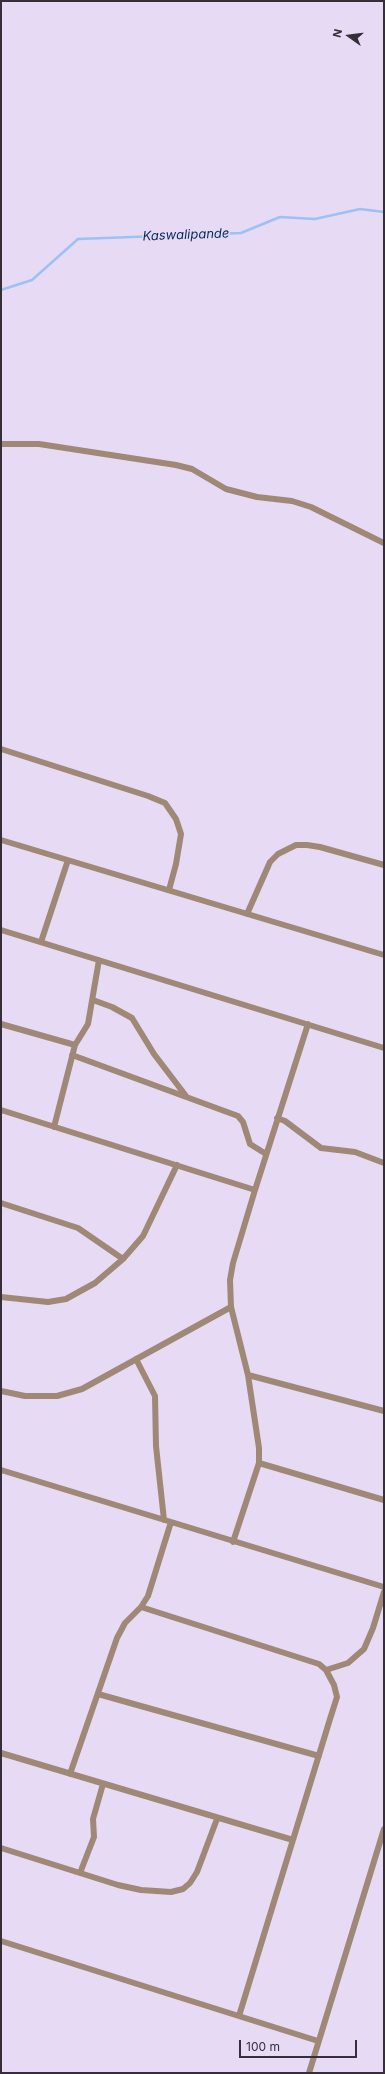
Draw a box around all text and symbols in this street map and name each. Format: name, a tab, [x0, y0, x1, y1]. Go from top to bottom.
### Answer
north arrow	[329, 16, 369, 56]
text: N	[330, 27, 345, 39]
water label: Kaswalipande	[142, 226, 230, 244]
scale bar	[241, 2032, 359, 2058]
text: 100 m	[246, 2039, 280, 2054]

